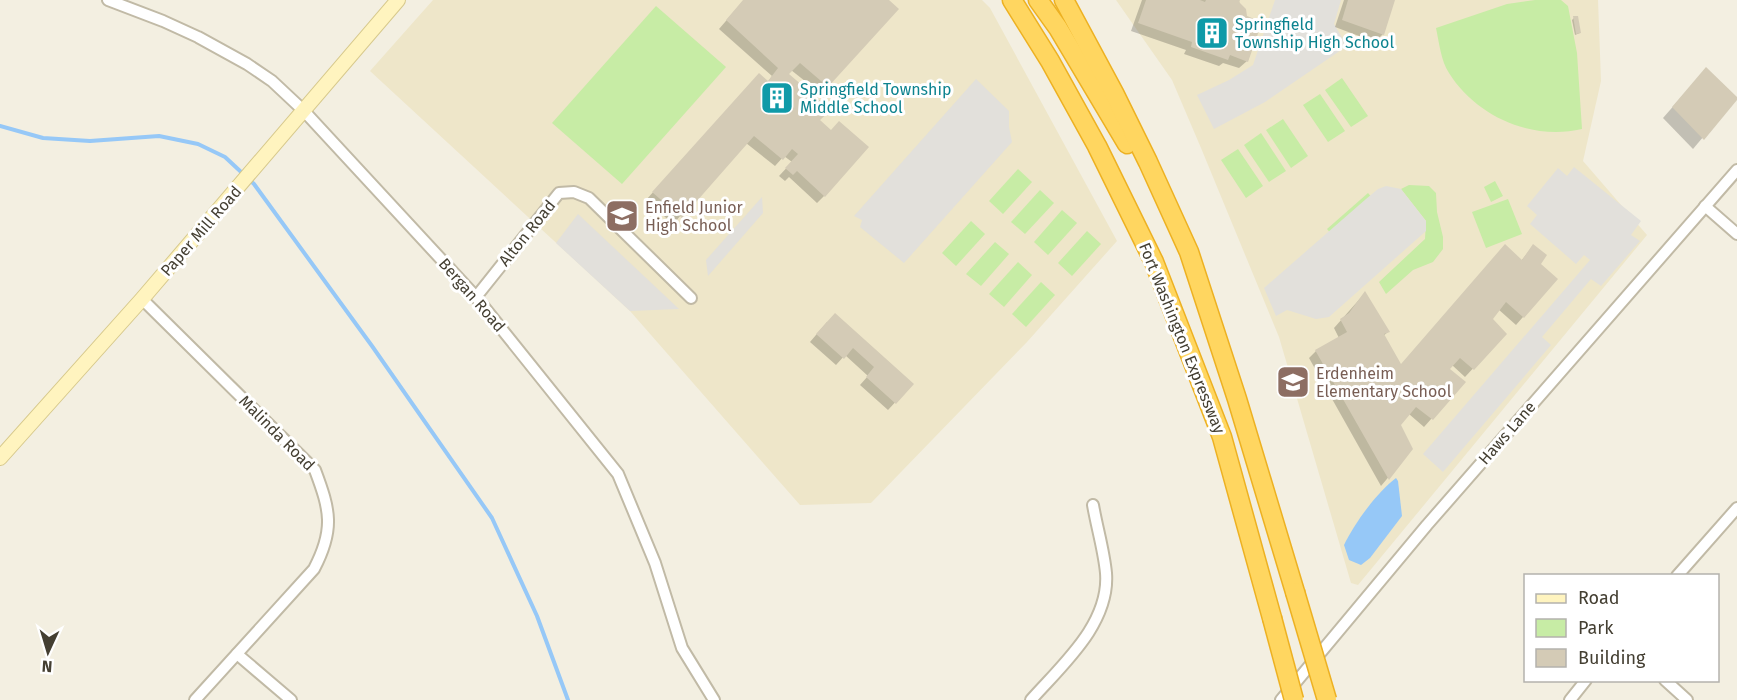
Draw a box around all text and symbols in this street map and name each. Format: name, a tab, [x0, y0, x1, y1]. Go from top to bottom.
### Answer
building icon: Springfield Township High School	[1194, 15, 1230, 51]
place label: Springfield Township High School	[1235, 15, 1394, 52]
building icon: Springfield Township Middle School	[759, 80, 795, 116]
place label: Springfield Township Middle School	[800, 80, 951, 117]
street label: Paper Mill Road	[157, 182, 245, 280]
street label: Alton Road	[495, 196, 559, 270]
school or university icon: Enfield Junior High School	[604, 198, 640, 234]
place label: Enfield Junior High School	[645, 198, 744, 235]
street label: Fort Washington Expressway	[1135, 240, 1229, 436]
street label: Bergan Road	[435, 254, 509, 336]
school or university icon: Erdenheim Elementary School	[1275, 364, 1311, 400]
place label: Erdenheim Elementary School	[1316, 364, 1452, 401]
street label: Malinda Road	[235, 391, 319, 475]
street label: Haws Lane	[1474, 398, 1540, 468]
legend	[1524, 574, 1719, 682]
text: Road	[1578, 587, 1620, 609]
text: Park	[1578, 617, 1614, 639]
north arrow	[18, 622, 78, 682]
text: Building	[1578, 647, 1646, 669]
text: N	[41, 657, 53, 676]

